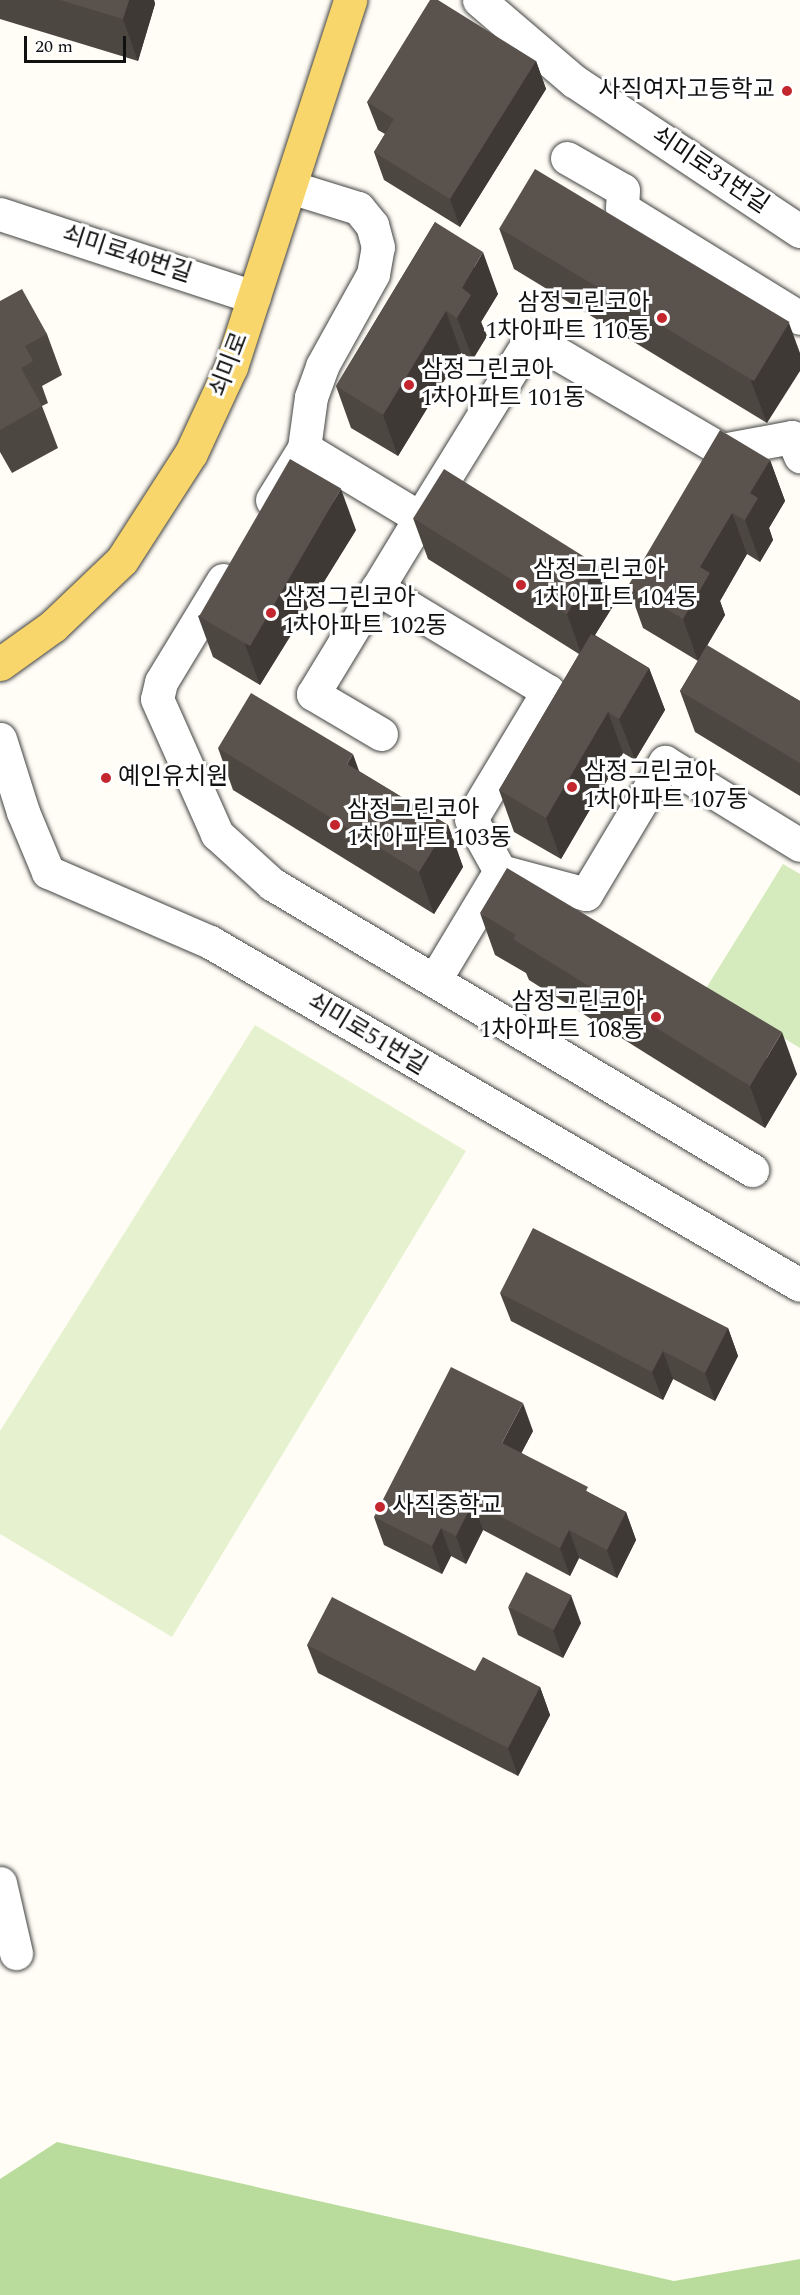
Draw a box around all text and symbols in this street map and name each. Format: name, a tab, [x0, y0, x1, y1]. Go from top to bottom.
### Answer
scale bar	[27, 24, 129, 62]
text: 20 m	[35, 33, 73, 60]
place label: 사직여자고등학교	[598, 77, 775, 105]
marker: 사직여자고등학교	[780, 84, 794, 98]
street label: 쇠미로31번길	[646, 121, 774, 221]
street label: 쇠미로40번길	[59, 221, 195, 289]
place label: 삼정그린코아 1차아파트 110동	[486, 290, 650, 346]
marker: 삼정그린코아 1차아파트 110동	[655, 311, 669, 325]
street label: 쇠미로	[205, 329, 255, 401]
place label: 삼정그린코아 1차아파트 101동	[421, 357, 585, 413]
marker: 삼정그린코아 1차아파트 101동	[402, 378, 416, 392]
place label: 삼정그린코아 1차아파트 104동	[533, 557, 697, 613]
marker: 삼정그린코아 1차아파트 104동	[514, 578, 528, 592]
place label: 삼정그린코아 1차아파트 102동	[283, 585, 447, 641]
marker: 삼정그린코아 1차아파트 102동	[264, 606, 278, 620]
place label: 삼정그린코아 1차아파트 107동	[584, 759, 748, 815]
place label: 예인유치원	[118, 764, 228, 792]
marker: 예인유치원	[99, 771, 113, 785]
marker: 삼정그린코아 1차아파트 107동	[565, 780, 579, 794]
place label: 삼정그린코아 1차아파트 103동	[347, 797, 511, 853]
marker: 삼정그린코아 1차아파트 103동	[328, 818, 342, 832]
street label: 쇠미로51번길	[302, 988, 432, 1082]
place label: 삼정그린코아 1차아파트 108동	[480, 989, 644, 1045]
marker: 삼정그린코아 1차아파트 108동	[649, 1010, 663, 1024]
place label: 사직중학교	[392, 1493, 502, 1521]
marker: 사직중학교	[373, 1500, 387, 1514]

